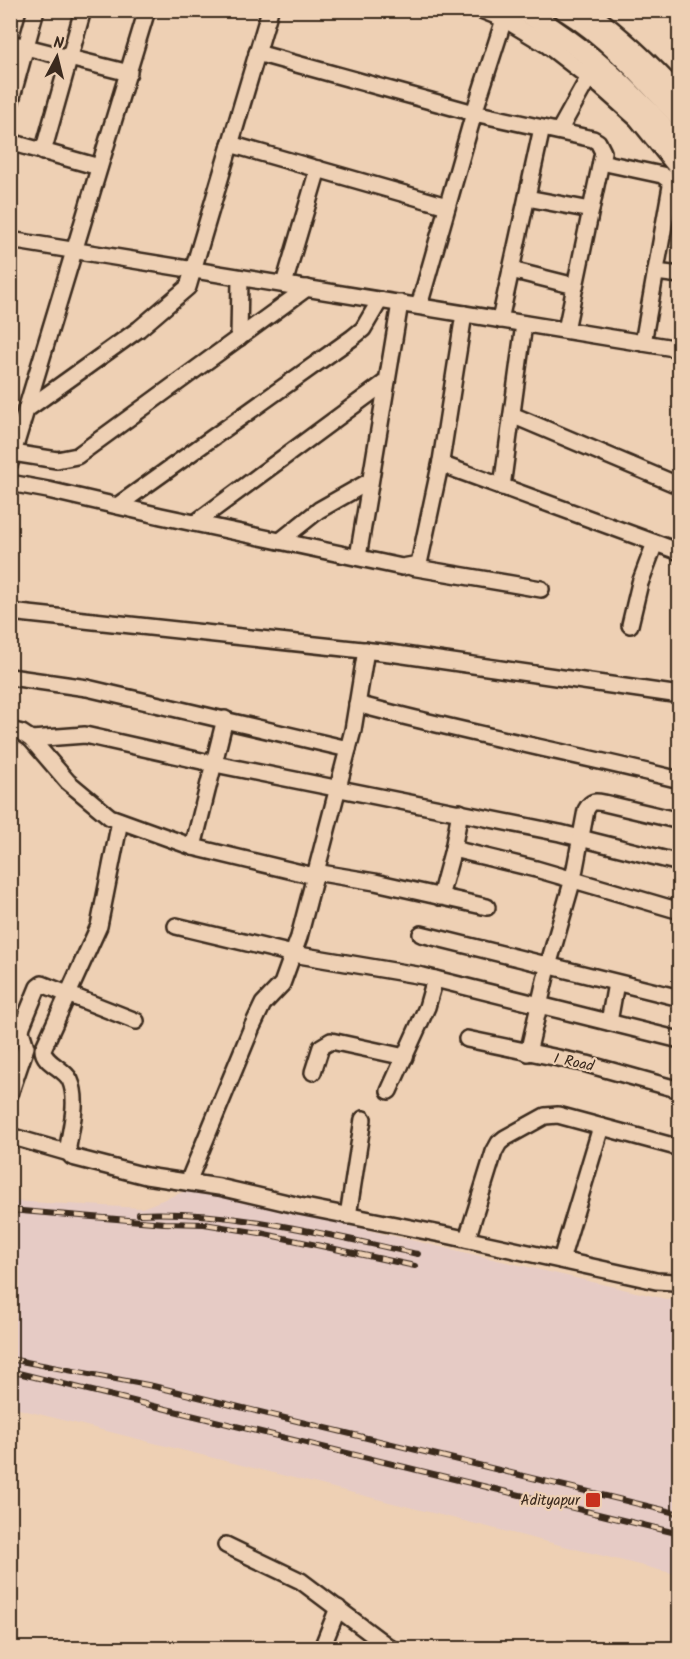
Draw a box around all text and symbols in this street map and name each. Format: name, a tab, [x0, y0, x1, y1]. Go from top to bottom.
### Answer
north arrow	[27, 27, 87, 87]
text: N	[52, 31, 65, 57]
street label: I Road	[551, 1047, 597, 1079]
place label: Adityapur	[521, 1489, 581, 1513]
marker: Adityapur	[584, 1491, 602, 1509]

